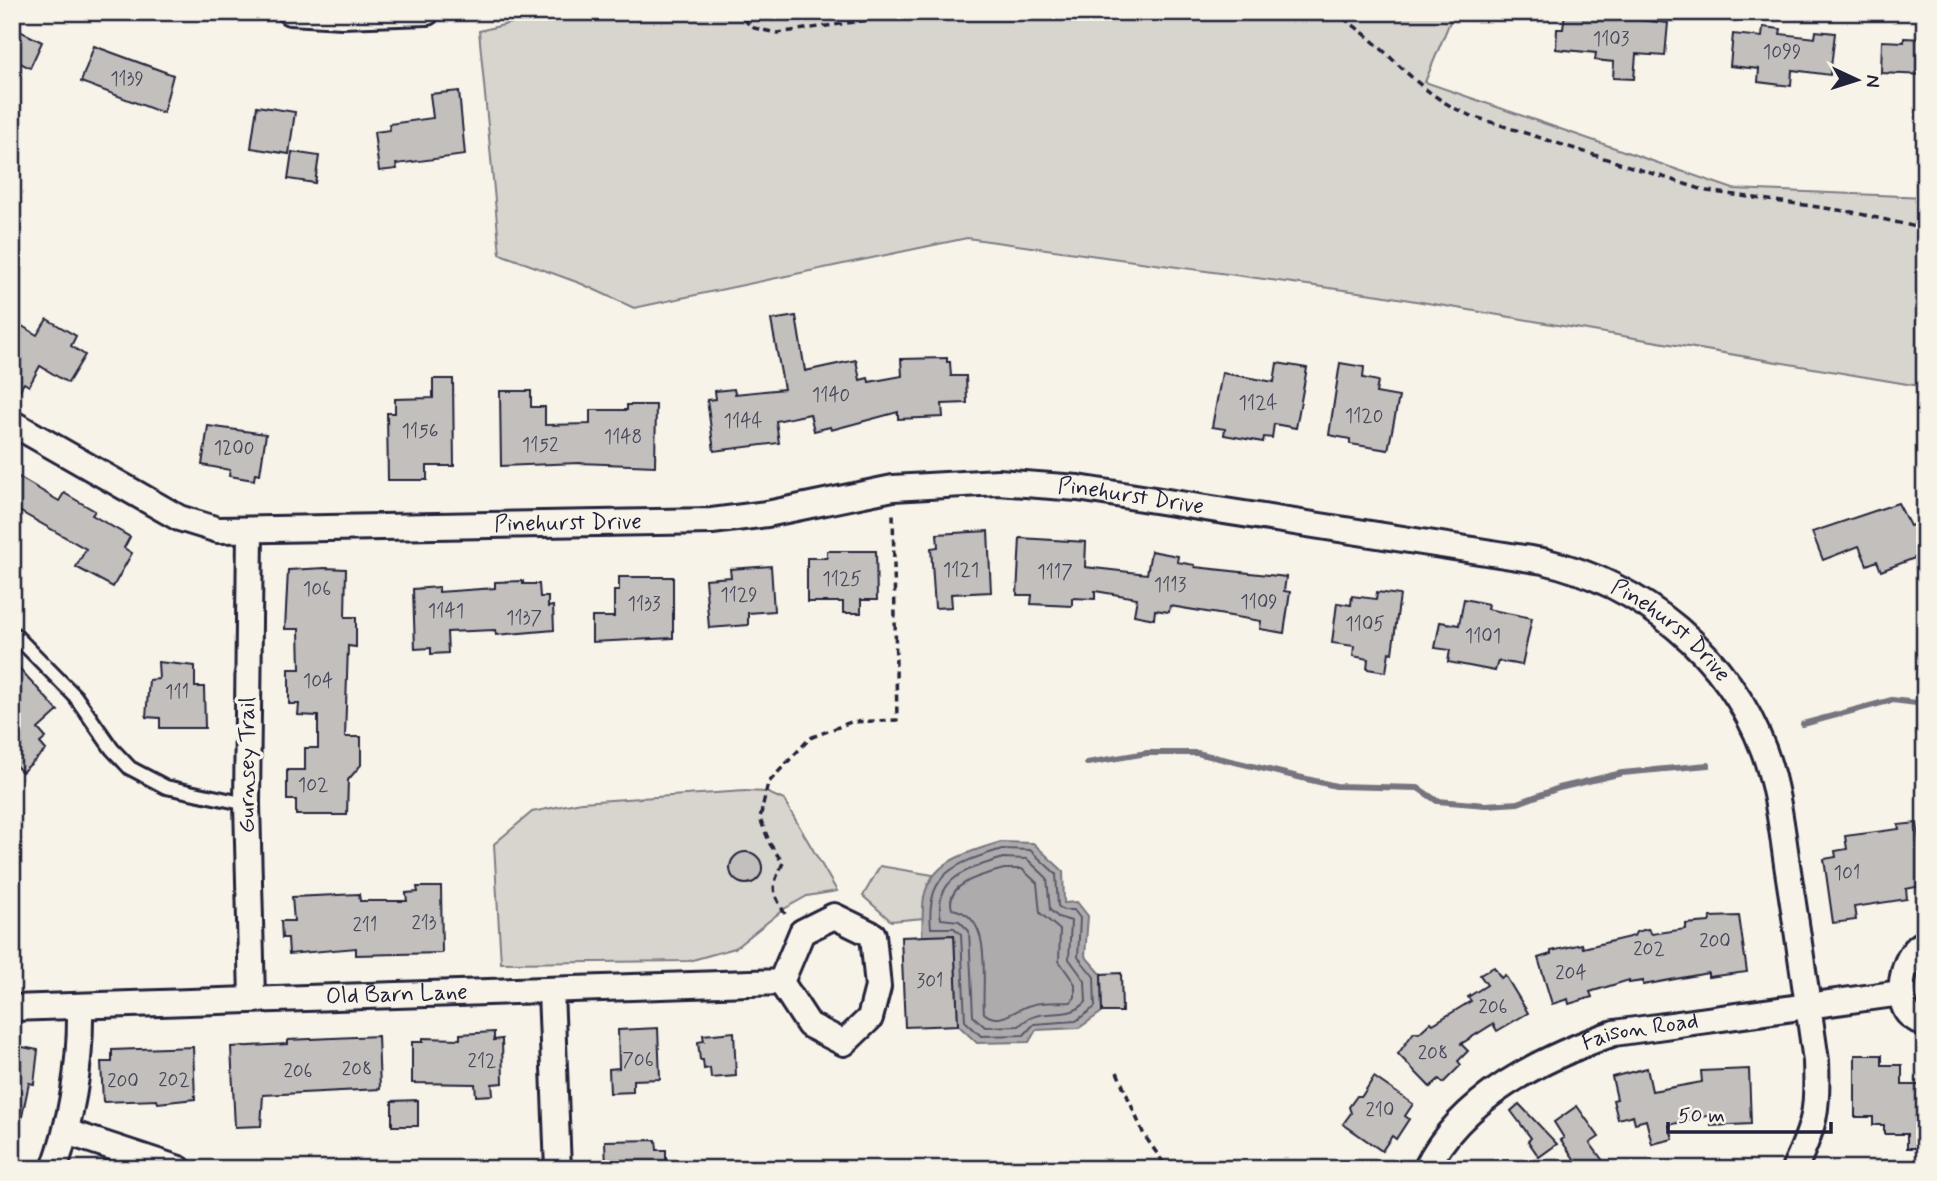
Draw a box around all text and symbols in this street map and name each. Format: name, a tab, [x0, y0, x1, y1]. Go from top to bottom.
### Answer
house number: 1103	[1593, 27, 1630, 52]
house number: 1099	[1763, 40, 1801, 65]
north arrow	[1822, 46, 1892, 116]
house number: 1139	[110, 67, 144, 92]
text: N	[1860, 74, 1885, 88]
house number: 1140	[812, 383, 850, 408]
house number: 1124	[1238, 391, 1278, 416]
house number: 1120	[1345, 404, 1383, 429]
house number: 1144	[724, 409, 762, 434]
house number: 1156	[402, 419, 438, 444]
house number: 1148	[604, 425, 642, 450]
house number: 1152	[522, 433, 558, 458]
house number: 1200	[214, 436, 254, 461]
street label: Pinehurst Drive	[1057, 472, 1206, 523]
street label: Pinehurst Drive	[494, 507, 642, 540]
house number: 1121	[943, 558, 979, 583]
house number: 1117	[1037, 560, 1073, 585]
house number: 1125	[822, 567, 862, 592]
house number: 1113	[1154, 573, 1187, 598]
street label: Pinehurst Drive	[1606, 573, 1737, 688]
house number: 106	[303, 577, 331, 602]
house number: 1129	[720, 583, 758, 608]
house number: 1109	[1240, 590, 1278, 615]
house number: 1133	[627, 592, 661, 617]
house number: 1141	[428, 599, 464, 624]
house number: 1137	[506, 606, 542, 631]
house number: 1105	[1345, 612, 1385, 637]
house number: 1101	[1465, 624, 1501, 649]
house number: 104	[303, 669, 333, 694]
house number: 111	[165, 680, 189, 705]
street label: Gurnsey Trail	[233, 697, 263, 833]
house number: 102	[298, 773, 328, 798]
house number: 101	[1834, 861, 1860, 886]
house number: 213	[411, 911, 437, 936]
house number: 211	[353, 913, 377, 938]
house number: 200	[1699, 929, 1731, 954]
house number: 202	[1633, 937, 1665, 962]
house number: 204	[1555, 961, 1587, 986]
house number: 301	[917, 969, 943, 994]
street label: Old Barn Lane	[325, 978, 468, 1012]
house number: 206	[1478, 995, 1508, 1020]
street label: Faison Road	[1578, 1006, 1700, 1059]
house number: 208	[1418, 1041, 1448, 1066]
house number: 706	[622, 1048, 654, 1073]
house number: 212	[468, 1049, 496, 1074]
house number: 208	[342, 1057, 372, 1082]
house number: 206	[283, 1059, 313, 1084]
house number: 202	[158, 1068, 190, 1093]
house number: 200	[107, 1069, 139, 1094]
scale bar	[1668, 1090, 1830, 1134]
house number: 210	[1366, 1098, 1394, 1123]
text: 50 m	[1678, 1102, 1725, 1130]

